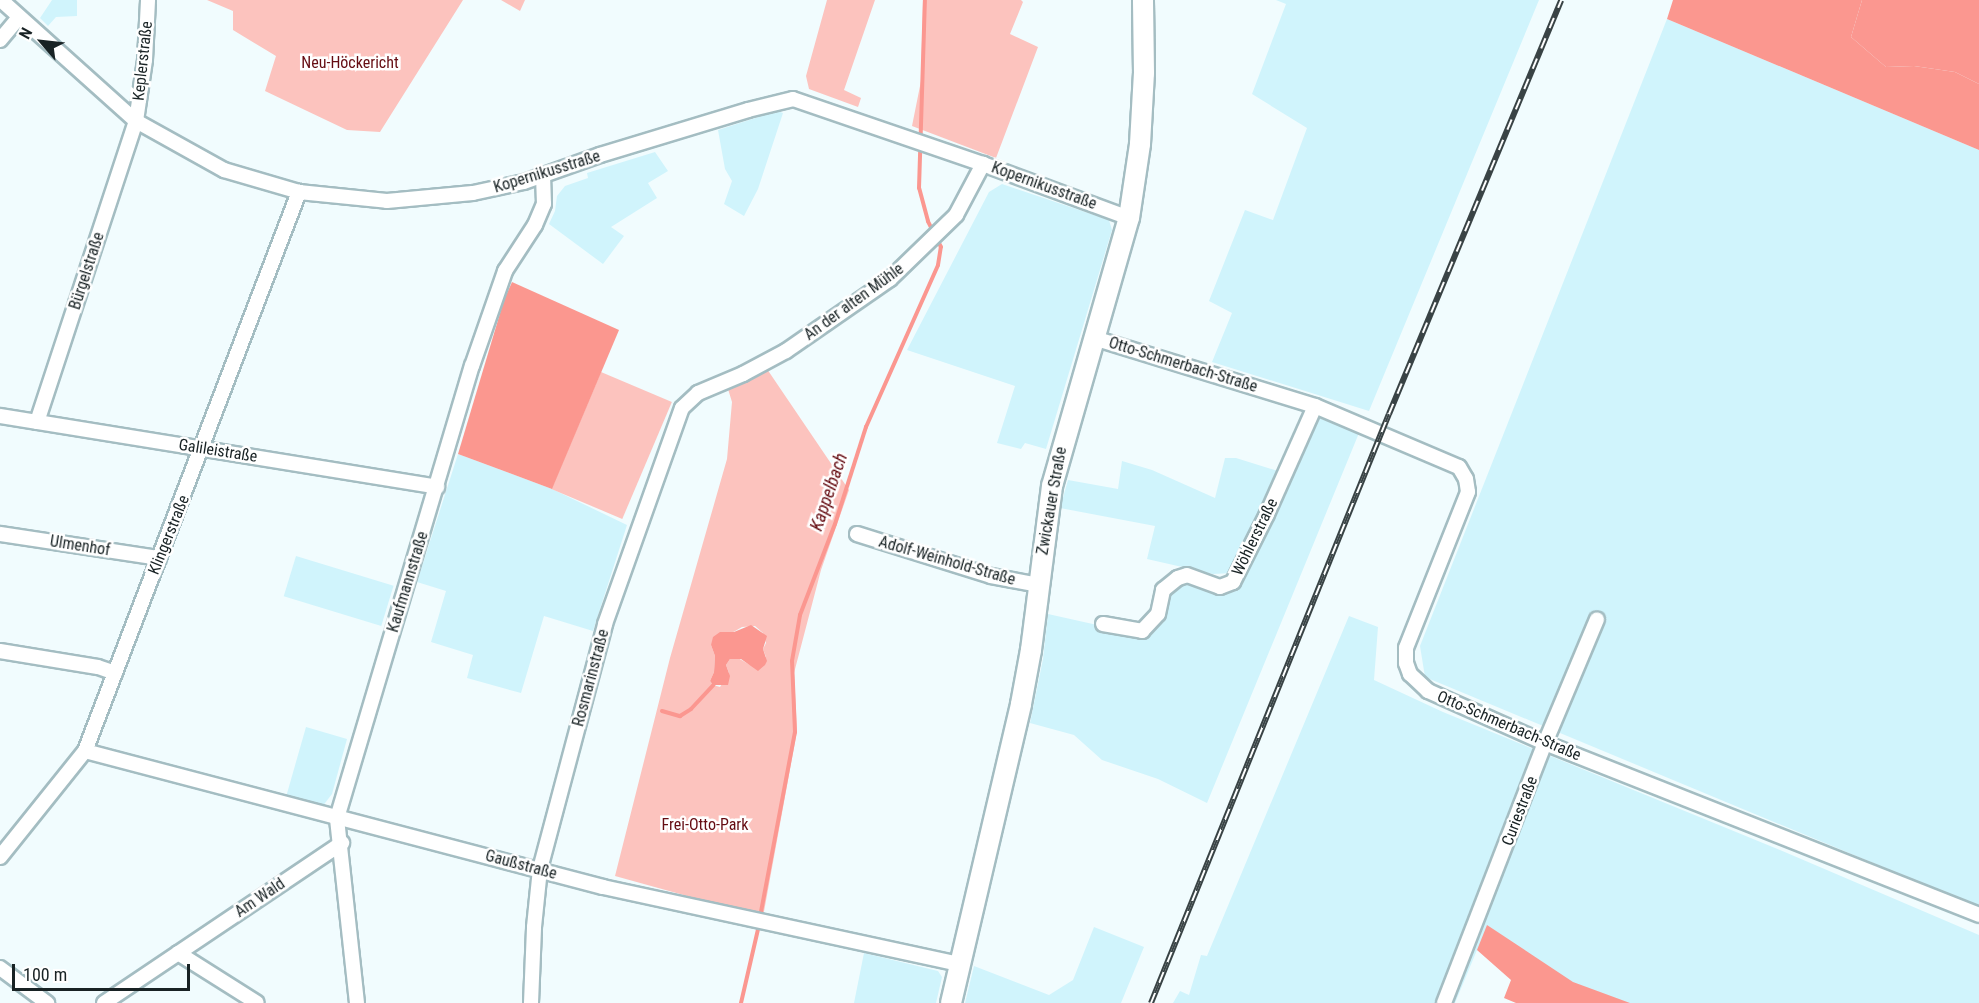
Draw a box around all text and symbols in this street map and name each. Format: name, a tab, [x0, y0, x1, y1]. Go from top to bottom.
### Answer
north arrow	[12, 12, 72, 72]
street label: Keplerstraße	[129, 20, 157, 102]
text: N	[15, 25, 36, 42]
park label: Neu-Höckericht	[301, 53, 399, 73]
street label: Kopernikusstraße	[491, 147, 603, 197]
street label: Kopernikusstraße	[989, 158, 1099, 214]
street label: Bürgelstraße	[65, 230, 109, 312]
street label: An der alten Mühle	[800, 259, 908, 345]
street label: Otto-Schmerbach-Straße	[1106, 333, 1260, 397]
street label: Galileistraße	[177, 435, 259, 467]
street label: Zwickauer Straße	[1033, 445, 1071, 557]
water label: Kappelbach	[806, 450, 852, 534]
street label: Klingerstraße	[144, 492, 194, 578]
street label: Wöhlerstraße	[1228, 495, 1282, 579]
street label: Kaufmannstraße	[384, 529, 432, 635]
street label: Ulmenhof	[48, 532, 112, 560]
street label: Adolf-Weinhold-Straße	[876, 532, 1018, 590]
street label: Rosmarinstraße	[569, 627, 613, 729]
street label: Otto-Schmerbach-Straße	[1434, 687, 1584, 765]
street label: Curiestraße	[1498, 774, 1542, 848]
park label: Frei-Otto-Park	[662, 815, 748, 835]
street label: Gaußstraße	[483, 846, 559, 884]
street label: Am Wald	[231, 874, 289, 922]
scale bar	[15, 952, 194, 990]
text: 100 m	[23, 964, 67, 985]

